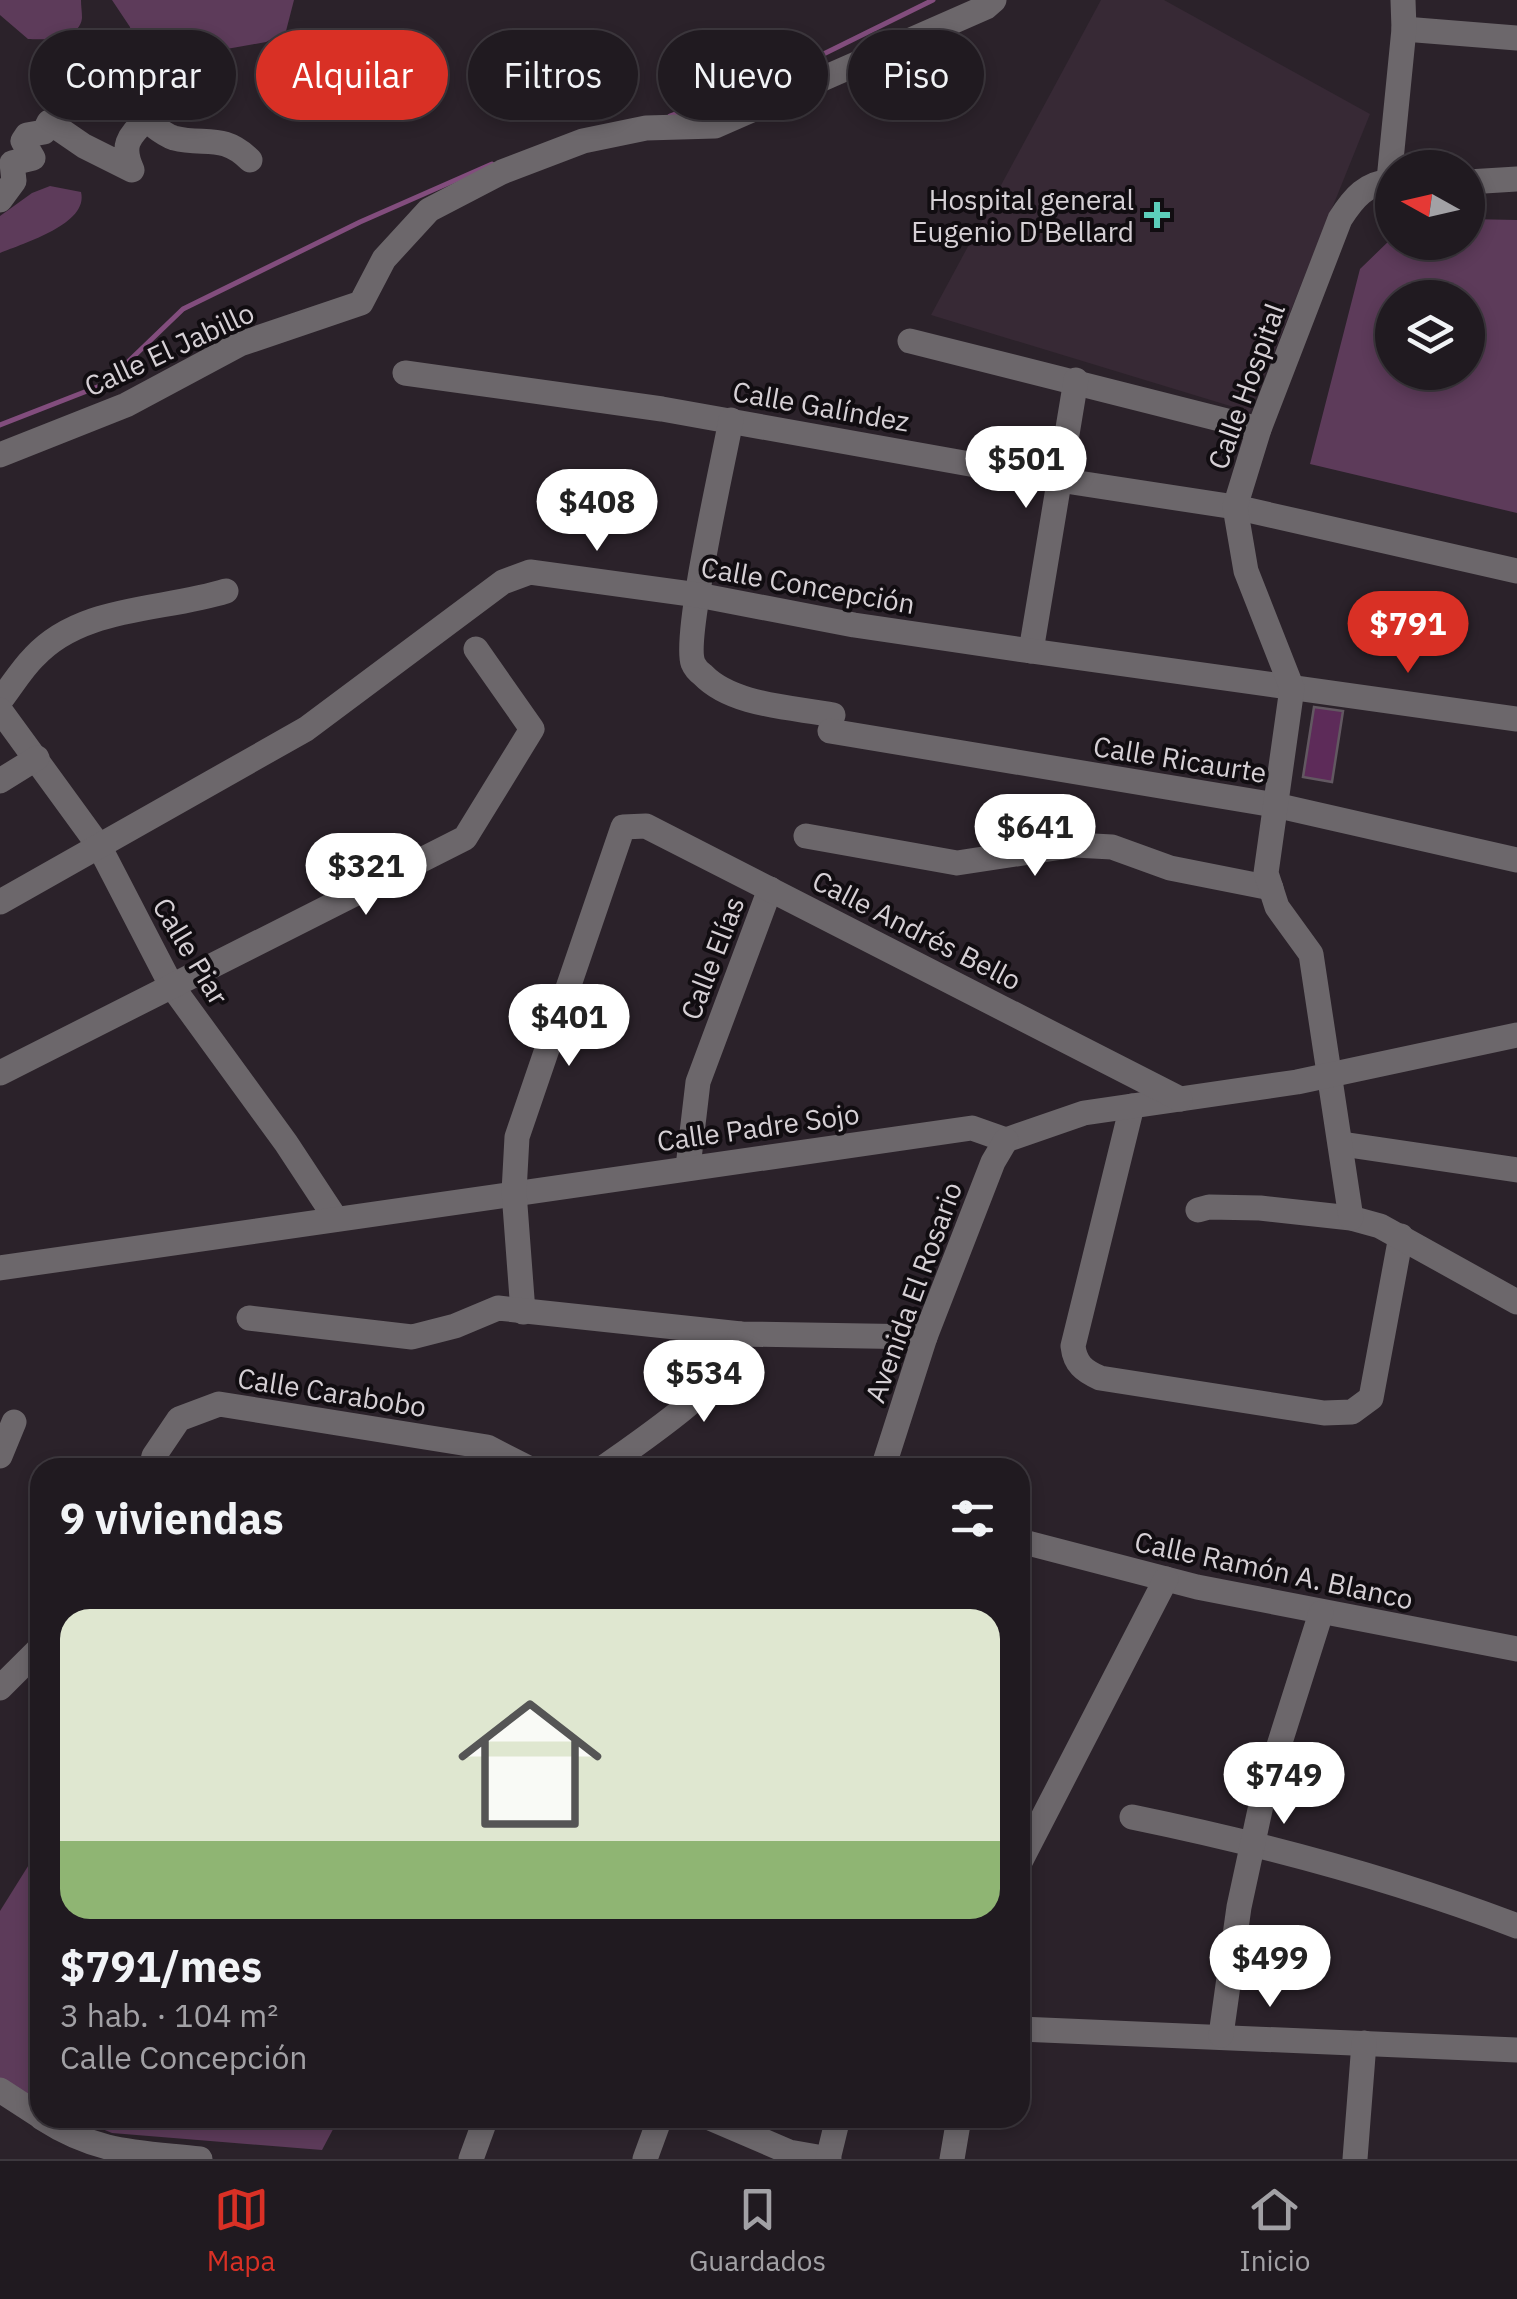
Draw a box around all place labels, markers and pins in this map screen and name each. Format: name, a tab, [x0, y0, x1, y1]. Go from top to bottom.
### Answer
place label: Hospital general Eugenio D'Bellard	[911, 181, 1134, 250]
marker: Hospital general Eugenio D'Bellard	[1144, 202, 1170, 228]
pin: $501	[967, 426, 1085, 511]
pin: $408	[538, 469, 656, 554]
pin: $791	[1349, 591, 1467, 676]
pin: $641	[976, 794, 1094, 879]
pin: $321	[307, 833, 425, 918]
pin: $401	[510, 984, 628, 1069]
pin: $534	[645, 1340, 763, 1425]
pin: $749	[1225, 1742, 1343, 1827]
pin: $499	[1211, 1925, 1329, 2010]

